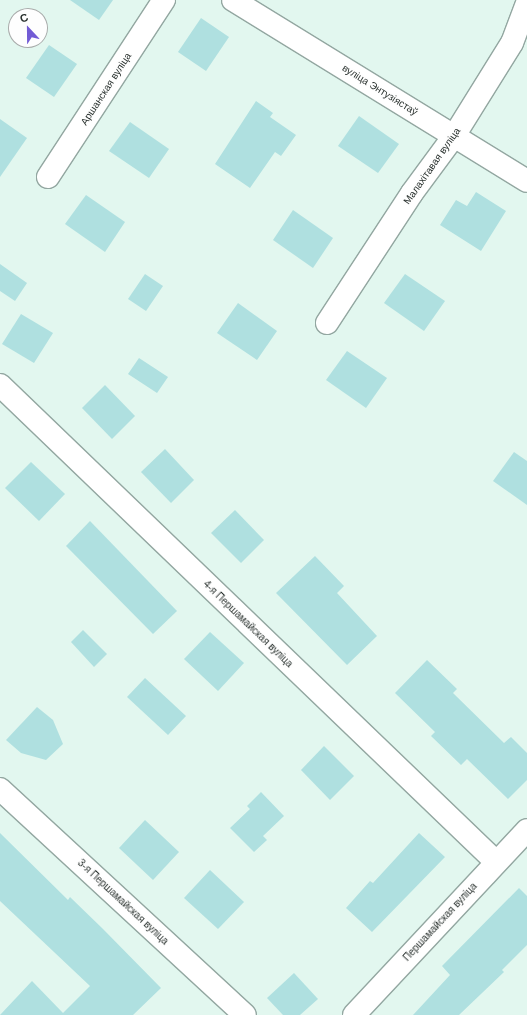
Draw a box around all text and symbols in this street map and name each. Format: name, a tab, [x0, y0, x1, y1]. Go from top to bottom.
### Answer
north arrow	[8, 8, 48, 48]
text: С	[18, 11, 30, 25]
street label: Аршанская вуліца	[78, 51, 134, 127]
street label: вуліца Энтузіястаў	[340, 62, 420, 118]
street label: Малахітавая вуліца	[401, 125, 463, 207]
street label: 4-я Першамайская вуліца	[201, 578, 295, 670]
street label: 3-я Першамайская вуліца	[75, 857, 171, 947]
street label: Першамайская вуліца	[401, 880, 479, 964]

